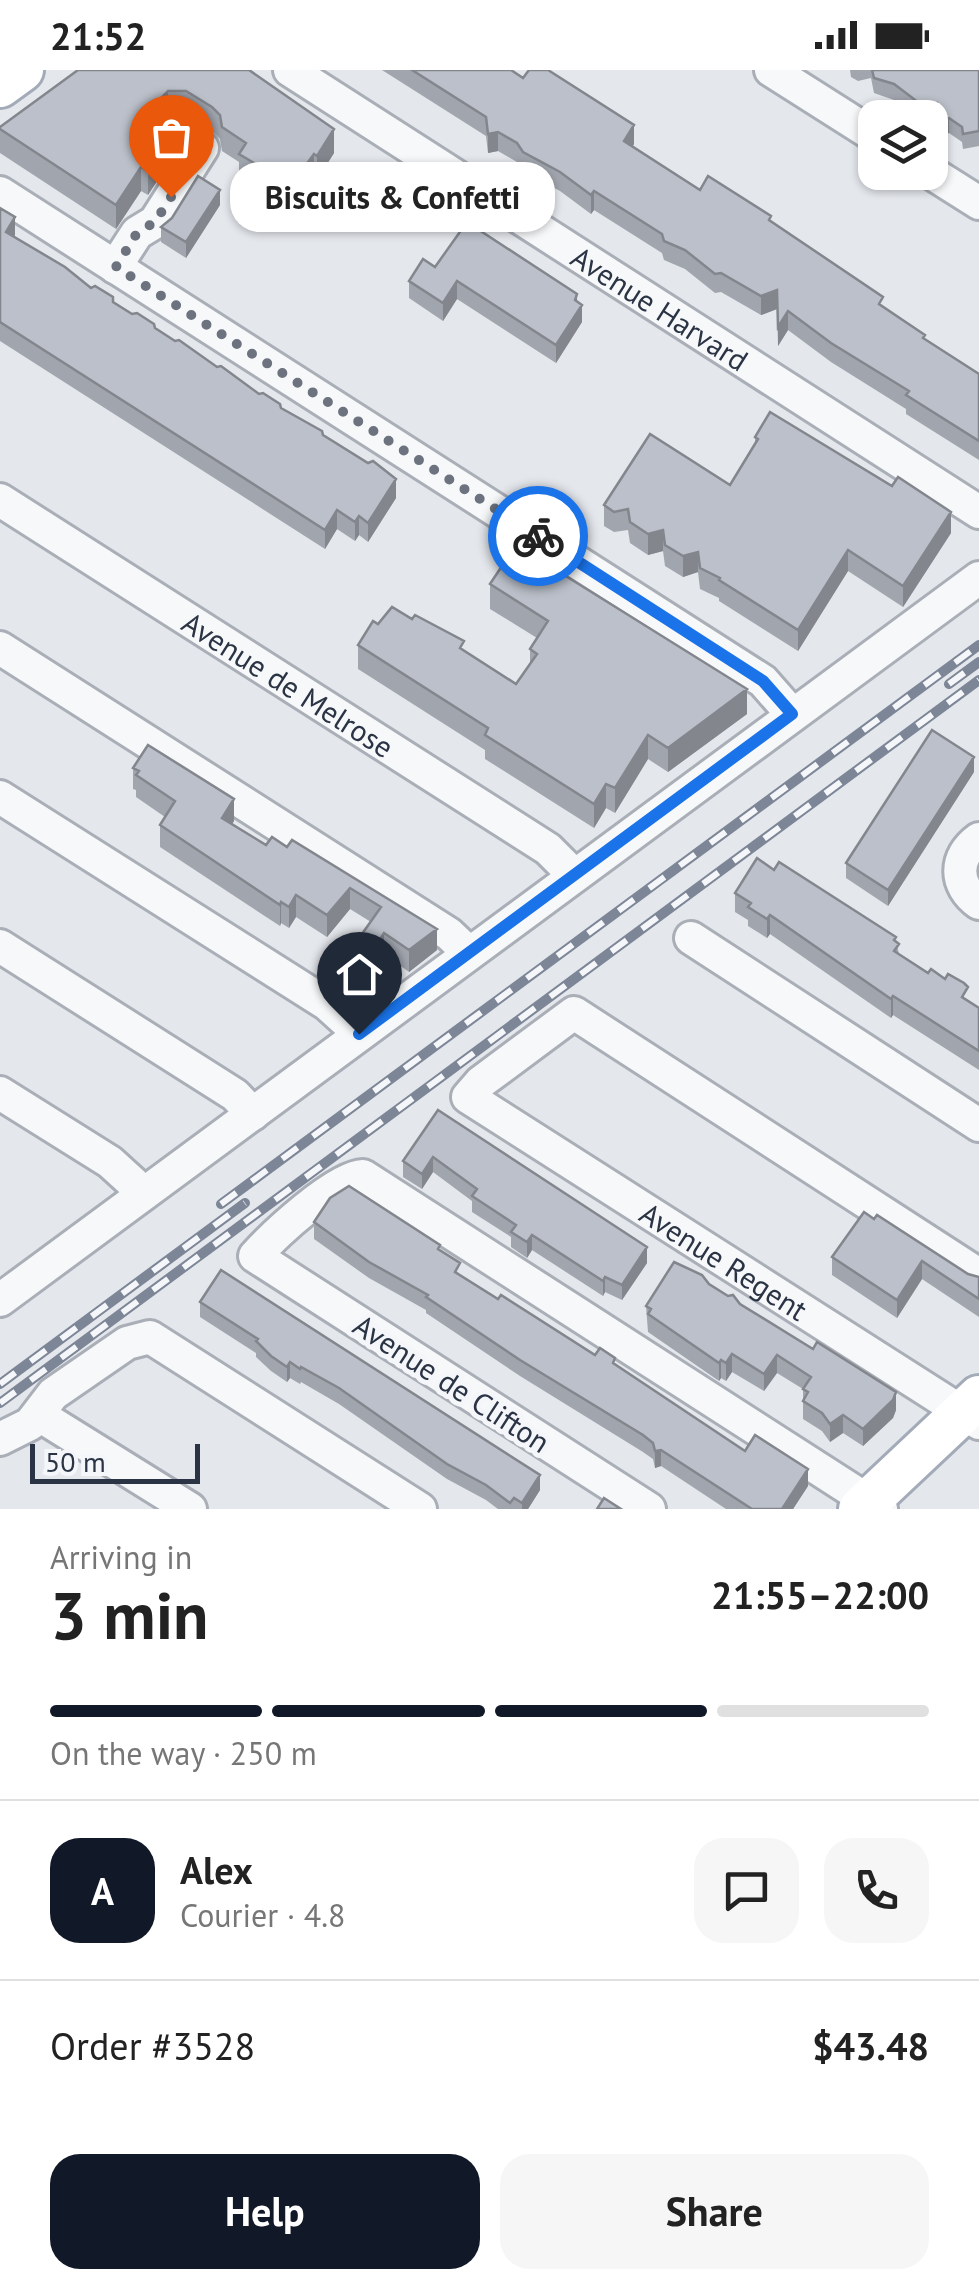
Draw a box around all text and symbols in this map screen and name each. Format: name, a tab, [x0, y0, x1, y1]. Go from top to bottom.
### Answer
text: 21:52	[50, 11, 146, 60]
pin	[129, 95, 214, 198]
map controls	[858, 100, 948, 190]
button: layers	[858, 100, 948, 190]
icon: bag	[144, 110, 199, 165]
callout: Biscuits & Confetti	[231, 162, 556, 232]
text: Biscuits & Confetti	[265, 176, 520, 218]
street label: Avenue Harvard	[565, 236, 756, 379]
courier	[488, 486, 588, 586]
icon: bike	[511, 509, 566, 564]
street label: Avenue de Melrose	[175, 602, 401, 765]
pin	[317, 932, 402, 1035]
icon: home	[332, 947, 387, 1002]
street label: Avenue Regent	[633, 1193, 815, 1328]
street label: Avenue de Clifton	[346, 1305, 558, 1461]
scale bar	[30, 1439, 200, 1484]
text: 50 m	[45, 1443, 106, 1480]
text: Arriving in	[50, 1536, 192, 1578]
text: 21:55–22:00	[711, 1570, 929, 1619]
text: 3 min	[50, 1573, 209, 1657]
text: On the way · 250 m	[50, 1732, 317, 1774]
button: chat	[694, 1838, 799, 1943]
button: phone	[824, 1838, 929, 1943]
text: Alex	[180, 1845, 253, 1894]
text: A	[91, 1866, 114, 1915]
text: Courier · 4.8	[180, 1894, 346, 1936]
text: Order #3528	[50, 2021, 255, 2070]
text: $43.48	[812, 2021, 929, 2070]
button: Help	[50, 2154, 480, 2269]
button: Share	[500, 2154, 929, 2269]

